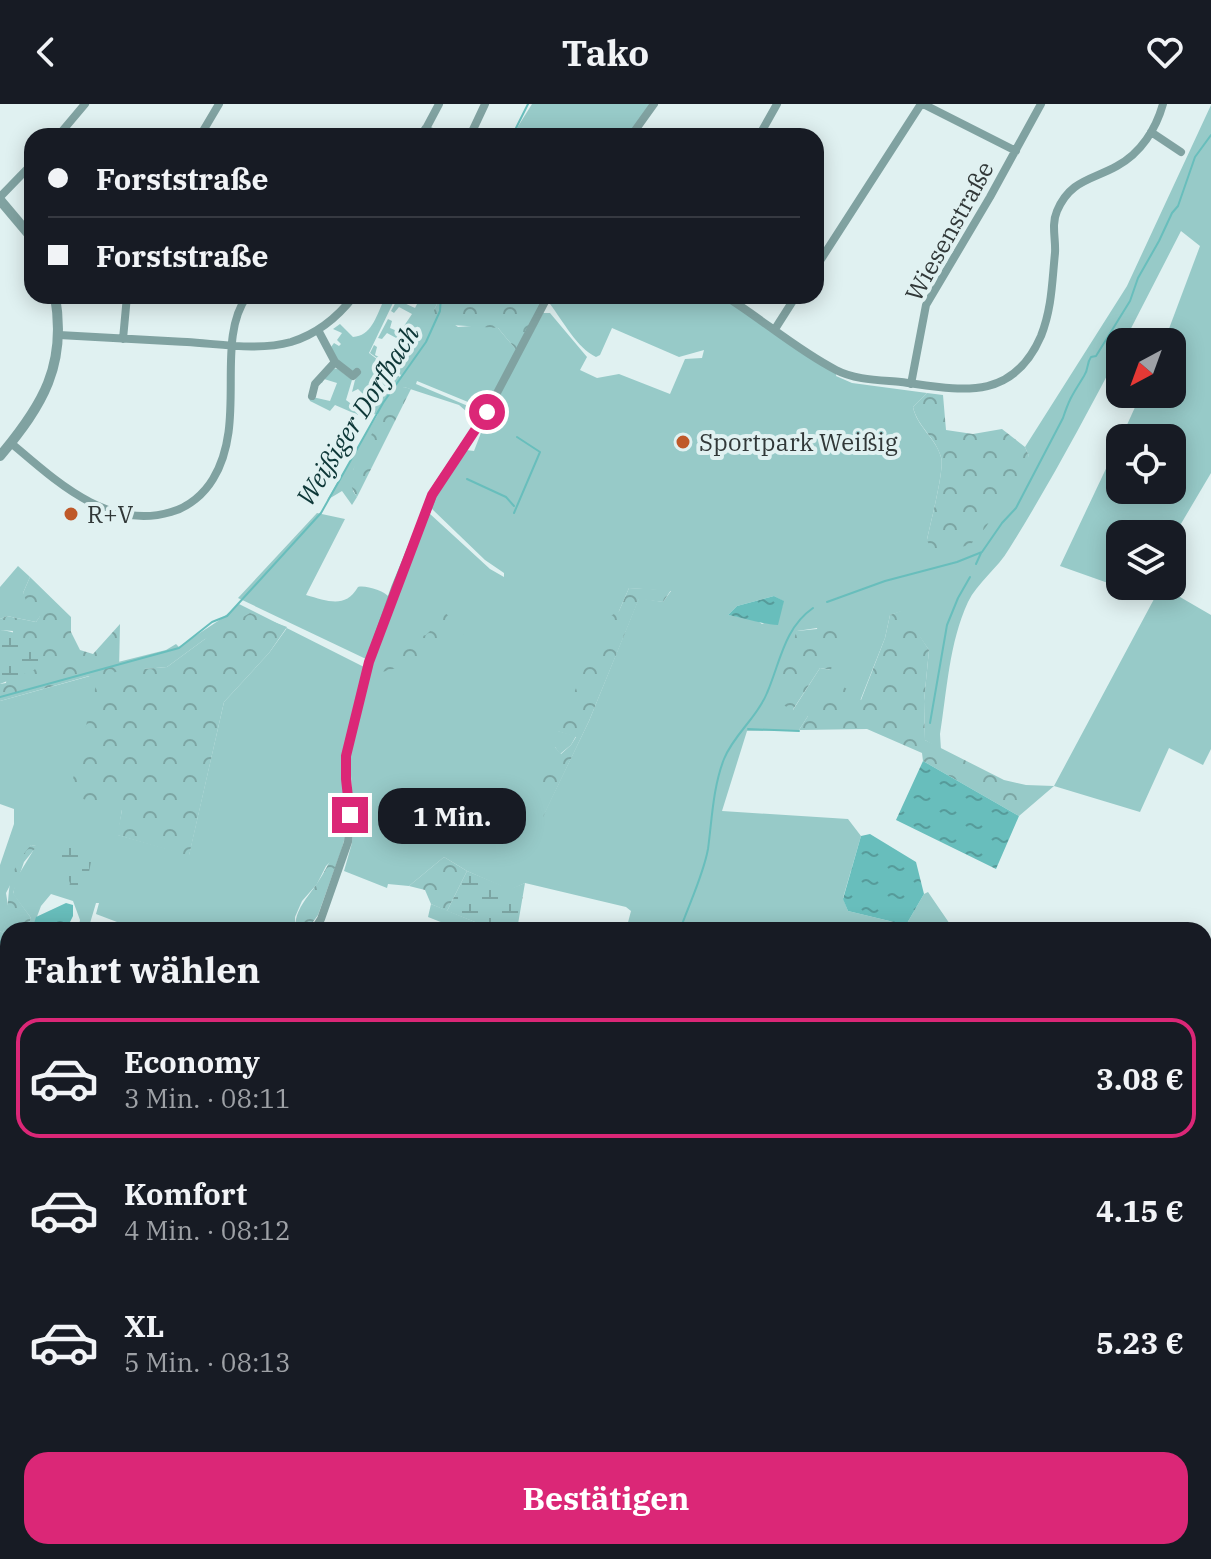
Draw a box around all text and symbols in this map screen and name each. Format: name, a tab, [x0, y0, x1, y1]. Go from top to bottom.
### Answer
text: Tako	[562, 29, 649, 76]
icon: back	[24, 30, 68, 74]
icon: heart	[1143, 30, 1187, 74]
street label: Wiesenstraße	[897, 155, 1001, 307]
text: Forststraße	[96, 159, 269, 198]
text: Forststraße	[96, 236, 269, 275]
water label: Weißiger Dorfbach	[288, 318, 427, 512]
north arrow	[1106, 328, 1186, 408]
map controls	[1106, 328, 1186, 600]
route start	[469, 394, 505, 430]
button: locate	[1106, 424, 1186, 504]
place label: Sportpark Weißig	[699, 426, 898, 458]
marker: Sportpark Weißig	[674, 433, 692, 451]
place label: R+V	[87, 498, 134, 530]
marker: R+V	[62, 505, 80, 523]
button: layers	[1106, 520, 1186, 600]
callout: 1 Min.	[378, 787, 526, 843]
route end	[332, 797, 368, 833]
text: 1 Min.	[413, 799, 491, 833]
text: Fahrt wählen	[24, 946, 260, 993]
icon: car	[28, 1042, 100, 1114]
text: Economy	[124, 1042, 260, 1081]
text: 3.08 €	[1096, 1059, 1184, 1098]
text: 3 Min. · 08:11	[124, 1081, 291, 1115]
icon: car	[28, 1174, 100, 1246]
text: Komfort	[124, 1174, 247, 1213]
text: 4.15 €	[1096, 1191, 1184, 1230]
text: 4 Min. · 08:12	[124, 1213, 291, 1247]
icon: car	[28, 1306, 100, 1378]
text: XL	[124, 1306, 164, 1345]
text: 5.23 €	[1096, 1323, 1184, 1362]
text: 5 Min. · 08:13	[124, 1345, 291, 1379]
button: Bestätigen	[24, 1452, 1188, 1544]

